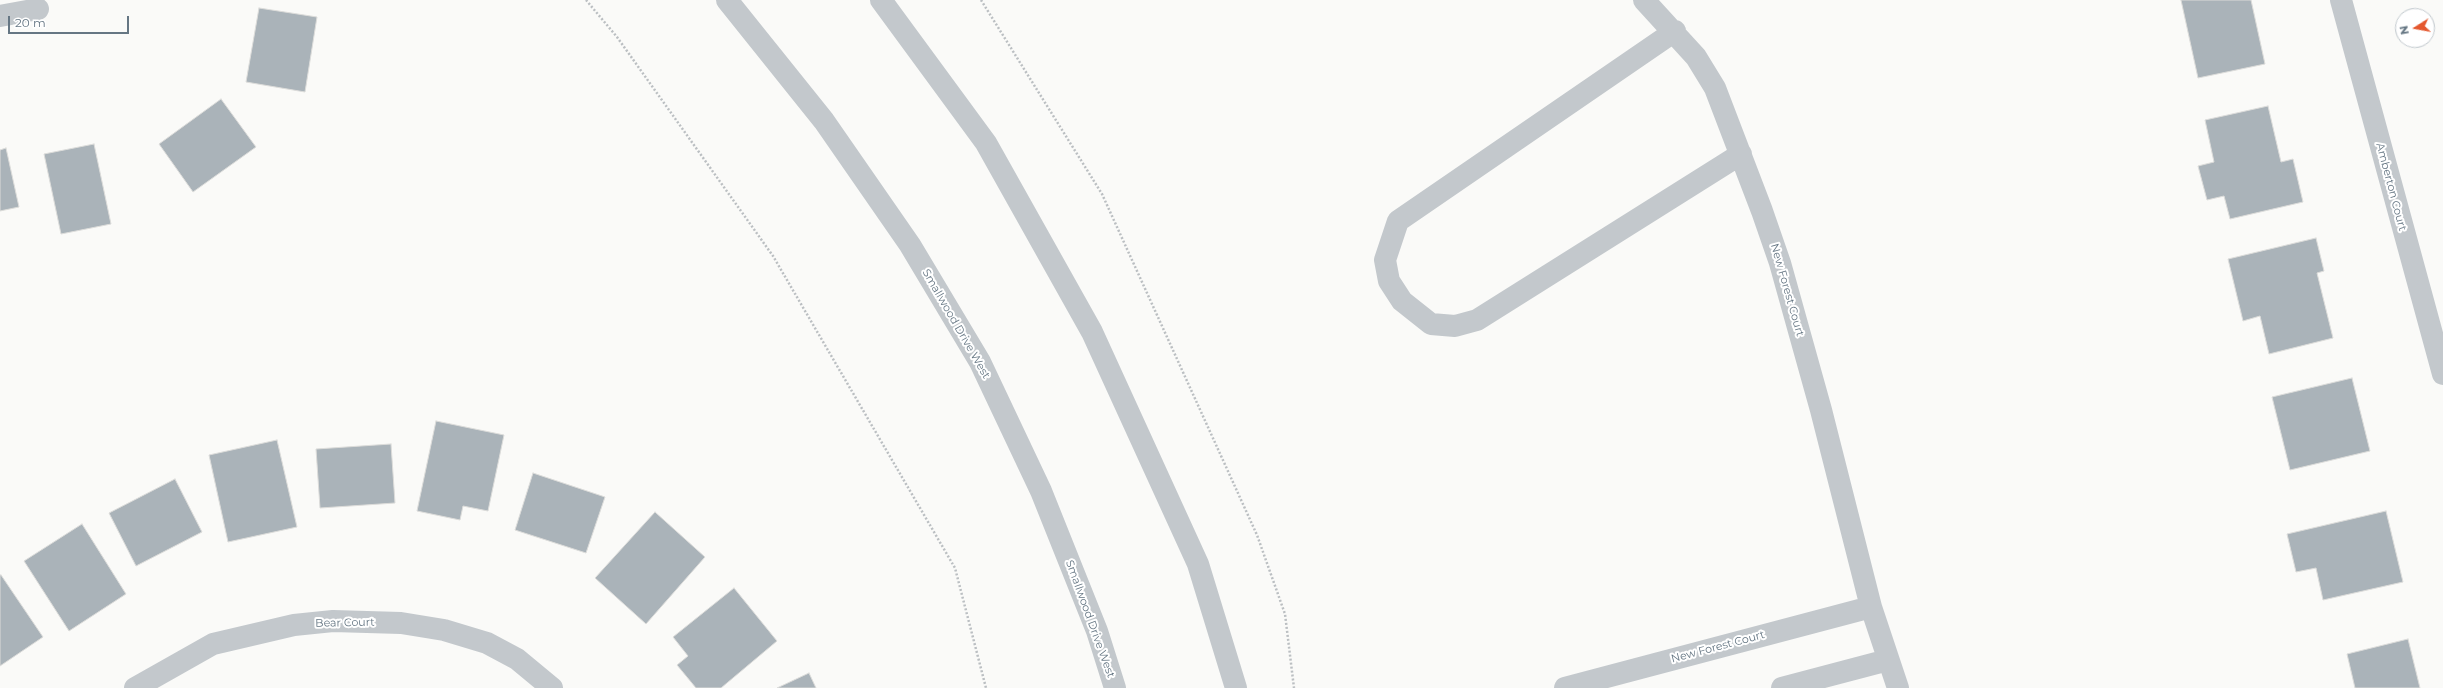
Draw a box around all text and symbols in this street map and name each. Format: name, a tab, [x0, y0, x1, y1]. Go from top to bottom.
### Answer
scale bar	[10, 8, 131, 34]
north arrow	[2395, 8, 2435, 48]
text: 20 m	[15, 15, 46, 30]
text: N	[2396, 24, 2412, 36]
street label: Amberton Court	[2373, 142, 2409, 232]
street label: New Forest Court	[1767, 242, 1807, 338]
street label: Smallwood Drive West	[919, 267, 993, 381]
street label: Smallwood Drive West	[1063, 558, 1117, 680]
street label: Bear Court	[315, 616, 375, 630]
street label: New Forest Court	[1670, 628, 1766, 666]

